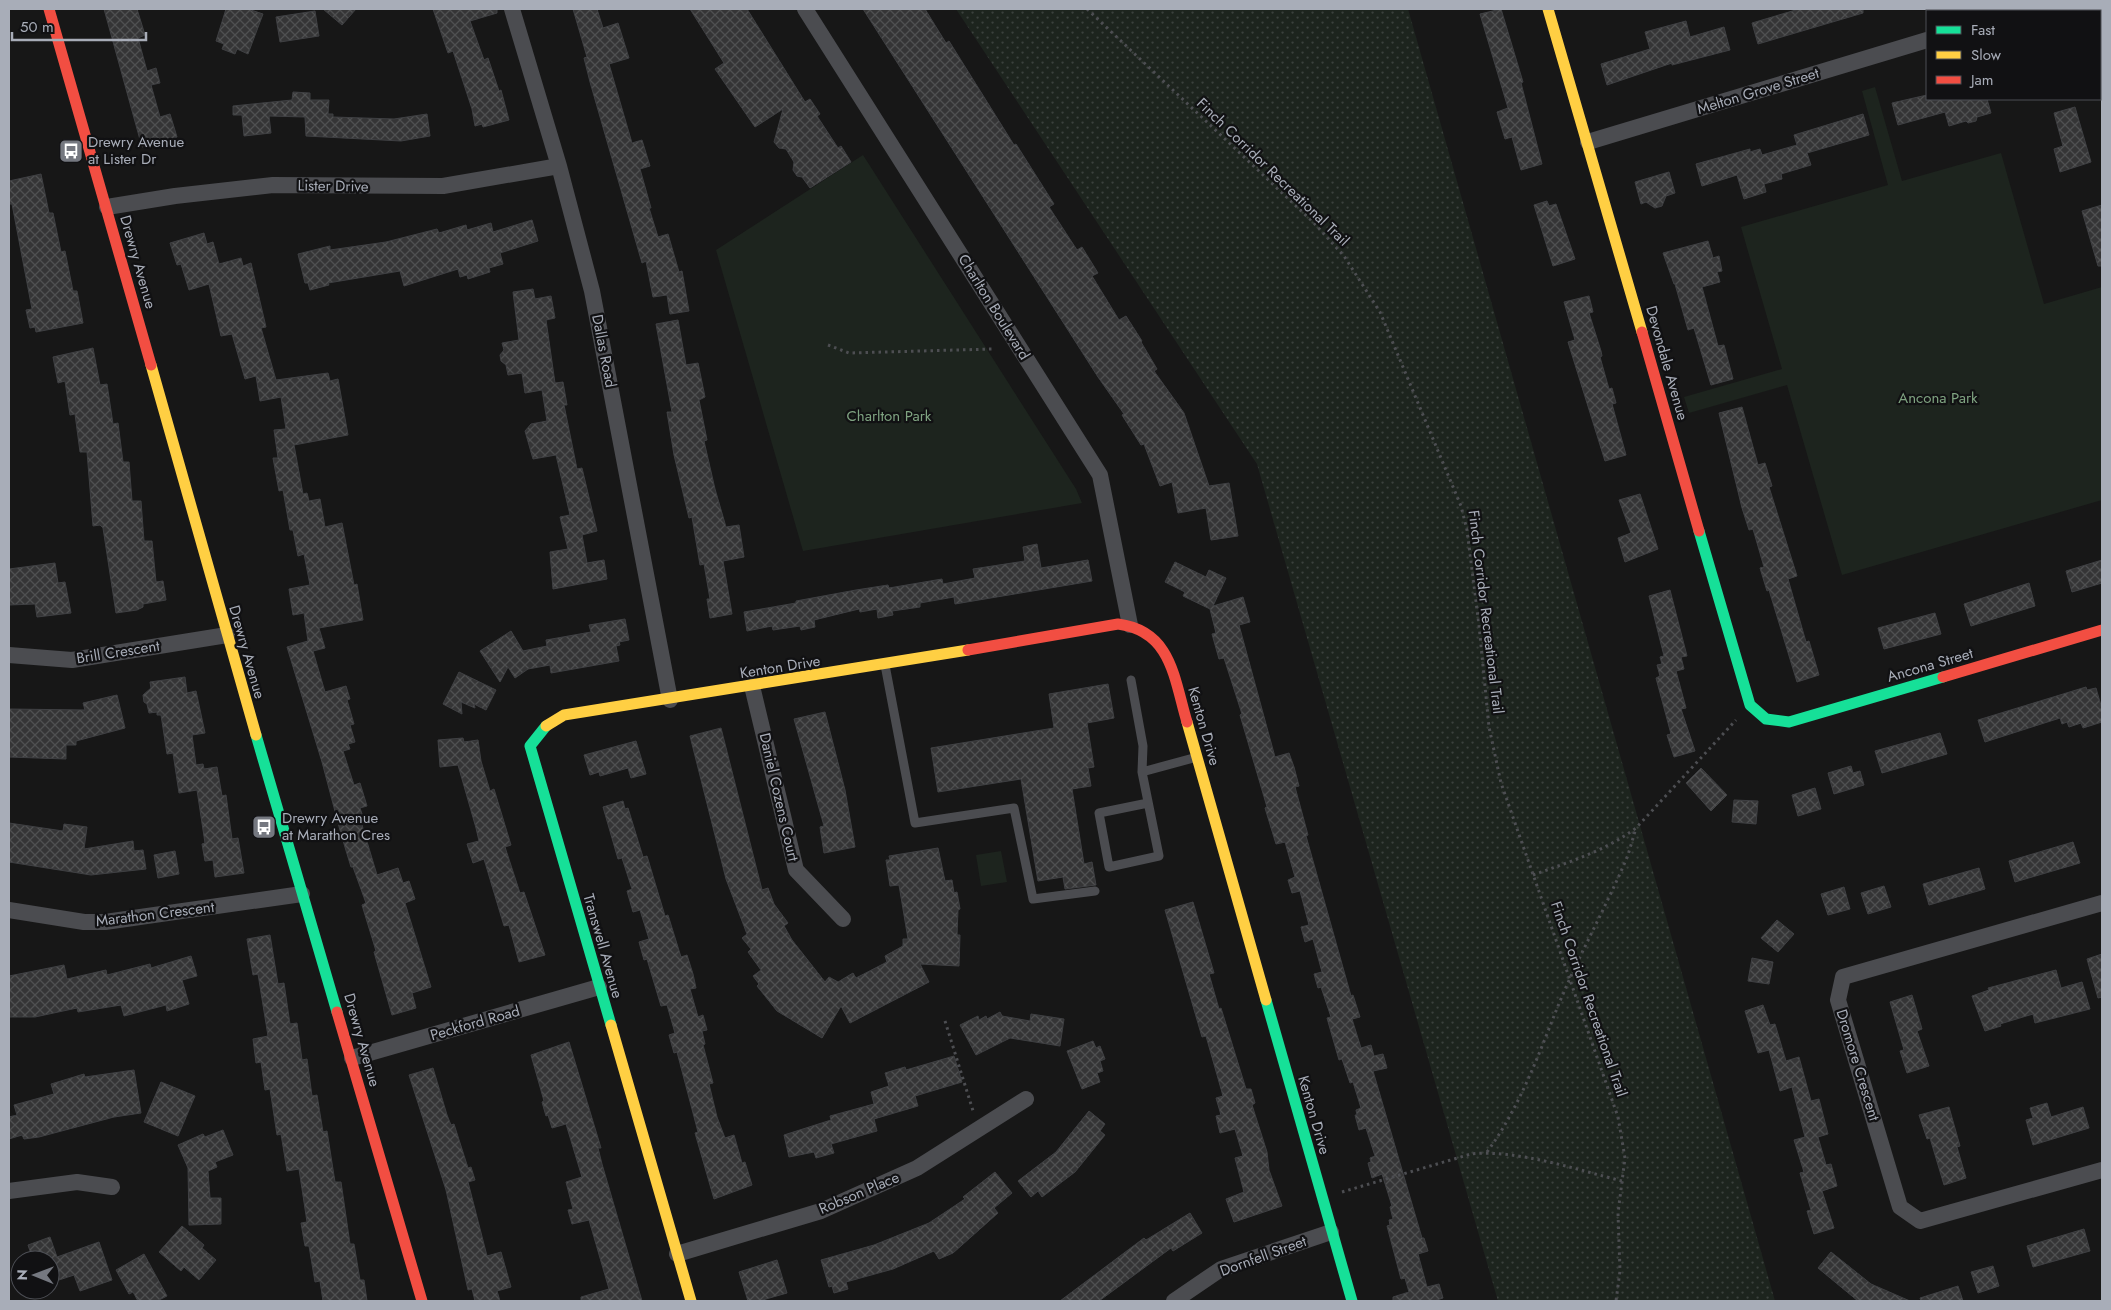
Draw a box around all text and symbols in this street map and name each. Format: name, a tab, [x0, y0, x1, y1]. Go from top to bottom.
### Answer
scale bar	[12, 10, 146, 42]
legend	[1926, 10, 2101, 100]
text: 50 m	[20, 16, 54, 38]
text: Fast	[1971, 19, 1995, 41]
text: Slow	[1971, 44, 2002, 66]
street label: Melton Grove Street	[1694, 62, 1822, 120]
text: Jam	[1969, 69, 1994, 91]
street label: Finch Corridor Recreational Trail	[1192, 93, 1354, 251]
place label: Drewry Avenue at Lister Dr	[88, 131, 185, 170]
bus stop icon: Drewry Avenue at Lister Dr	[58, 138, 84, 164]
street label: Lister Drive	[297, 174, 369, 198]
street label: Drewry Avenue	[114, 213, 162, 312]
street label: Charlton Boulevard	[953, 250, 1035, 364]
street label: Devondale Avenue	[1640, 303, 1694, 423]
street label: Dallas Road	[586, 312, 622, 390]
park label: Ancona Park	[1898, 387, 1978, 409]
park label: Charlton Park	[847, 405, 932, 427]
street label: Finch Corridor Recreational Trail	[1463, 509, 1509, 715]
street label: Drewry Avenue	[223, 603, 271, 702]
street label: Brill Crescent	[75, 634, 162, 669]
street label: Ancona Street	[1884, 642, 1976, 688]
street label: Kenton Drive	[738, 650, 822, 684]
street label: Kenton Drive	[1182, 684, 1226, 768]
street label: Daniel Cozens Court	[754, 731, 805, 864]
place label: Drewry Avenue at Marathon Cres	[282, 807, 390, 846]
bus stop icon: Drewry Avenue at Marathon Cres	[251, 814, 277, 840]
street label: Transwell Avenue	[578, 891, 629, 1001]
street label: Marathon Crescent	[95, 896, 216, 932]
street label: Finch Corridor Recreational Trail	[1545, 898, 1633, 1100]
street label: Drewry Avenue	[338, 991, 386, 1090]
street label: Peckford Road	[428, 1000, 522, 1046]
street label: Dromore Crescent	[1831, 1006, 1886, 1124]
street label: Kenton Drive	[1292, 1073, 1336, 1157]
street label: Robson Place	[815, 1166, 903, 1220]
street label: Dornfell Street	[1217, 1230, 1310, 1282]
north arrow	[10, 1250, 60, 1300]
text: N	[12, 1269, 32, 1281]

